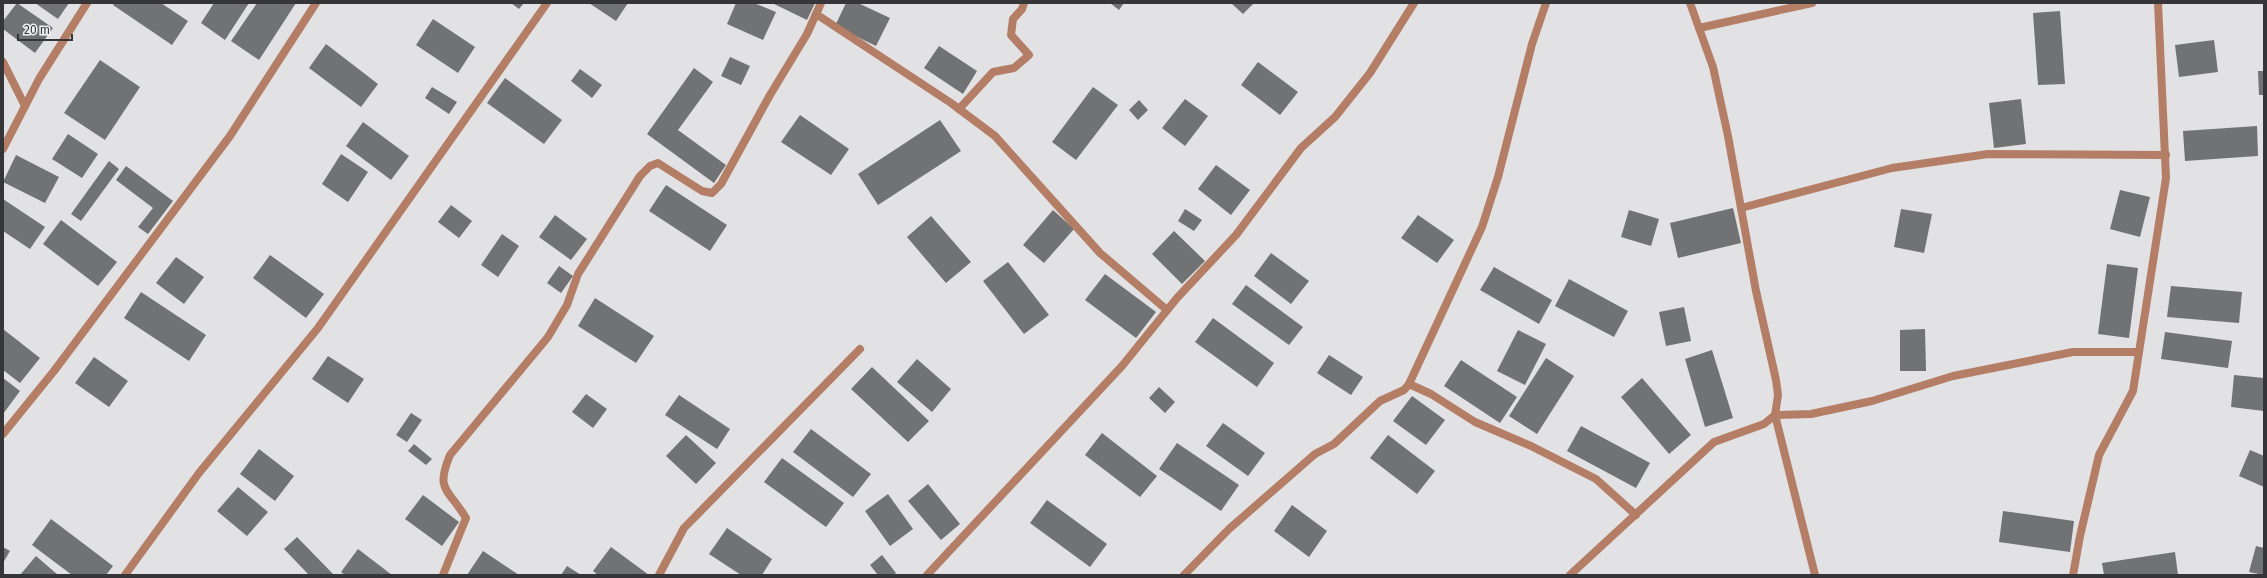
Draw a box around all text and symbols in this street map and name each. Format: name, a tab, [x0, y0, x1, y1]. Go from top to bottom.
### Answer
scale bar	[18, 16, 72, 42]
text: 20 m	[24, 23, 50, 37]

